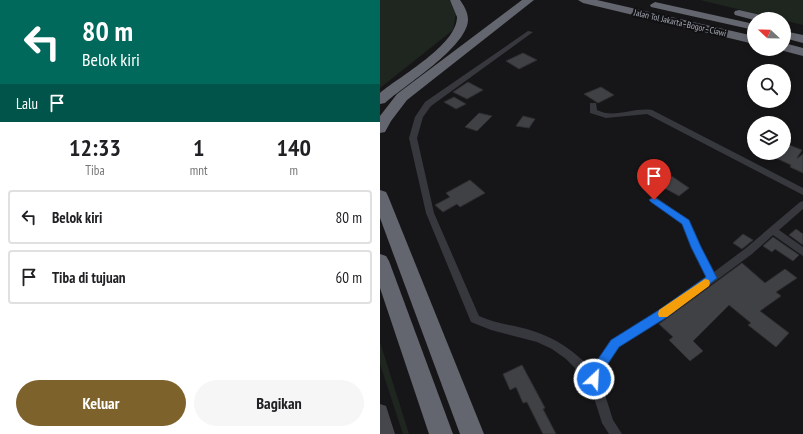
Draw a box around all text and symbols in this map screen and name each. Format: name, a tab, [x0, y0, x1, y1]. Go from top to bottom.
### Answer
street label: Jalan Tol Jakarta–Bogor–Ciawi	[632, 6, 727, 39]
text: 80 m	[82, 12, 133, 49]
north arrow	[747, 12, 791, 56]
map controls	[747, 12, 791, 160]
icon: left	[16, 16, 68, 68]
text: Belok kiri	[82, 48, 140, 71]
button: search	[747, 64, 791, 108]
icon: arrive	[46, 92, 68, 114]
text: Lalu	[16, 94, 38, 113]
button: layers	[747, 116, 791, 160]
text: 12:33	[69, 132, 121, 163]
text: 1	[193, 132, 204, 163]
text: 140	[277, 132, 311, 163]
pin	[637, 159, 671, 200]
text: Tiba	[85, 162, 105, 179]
text: mnt	[190, 162, 208, 179]
text: m	[290, 162, 298, 179]
icon: arrive	[643, 165, 665, 187]
icon: left	[18, 206, 40, 228]
text: Belok kiri	[52, 208, 102, 227]
text: 80 m	[336, 208, 362, 227]
icon: arrive	[18, 266, 40, 288]
text: Tiba di tujuan	[52, 268, 126, 287]
text: 60 m	[336, 268, 362, 287]
position arrow	[573, 358, 615, 400]
button: Keluar	[16, 380, 186, 426]
button: Bagikan	[194, 380, 364, 426]

